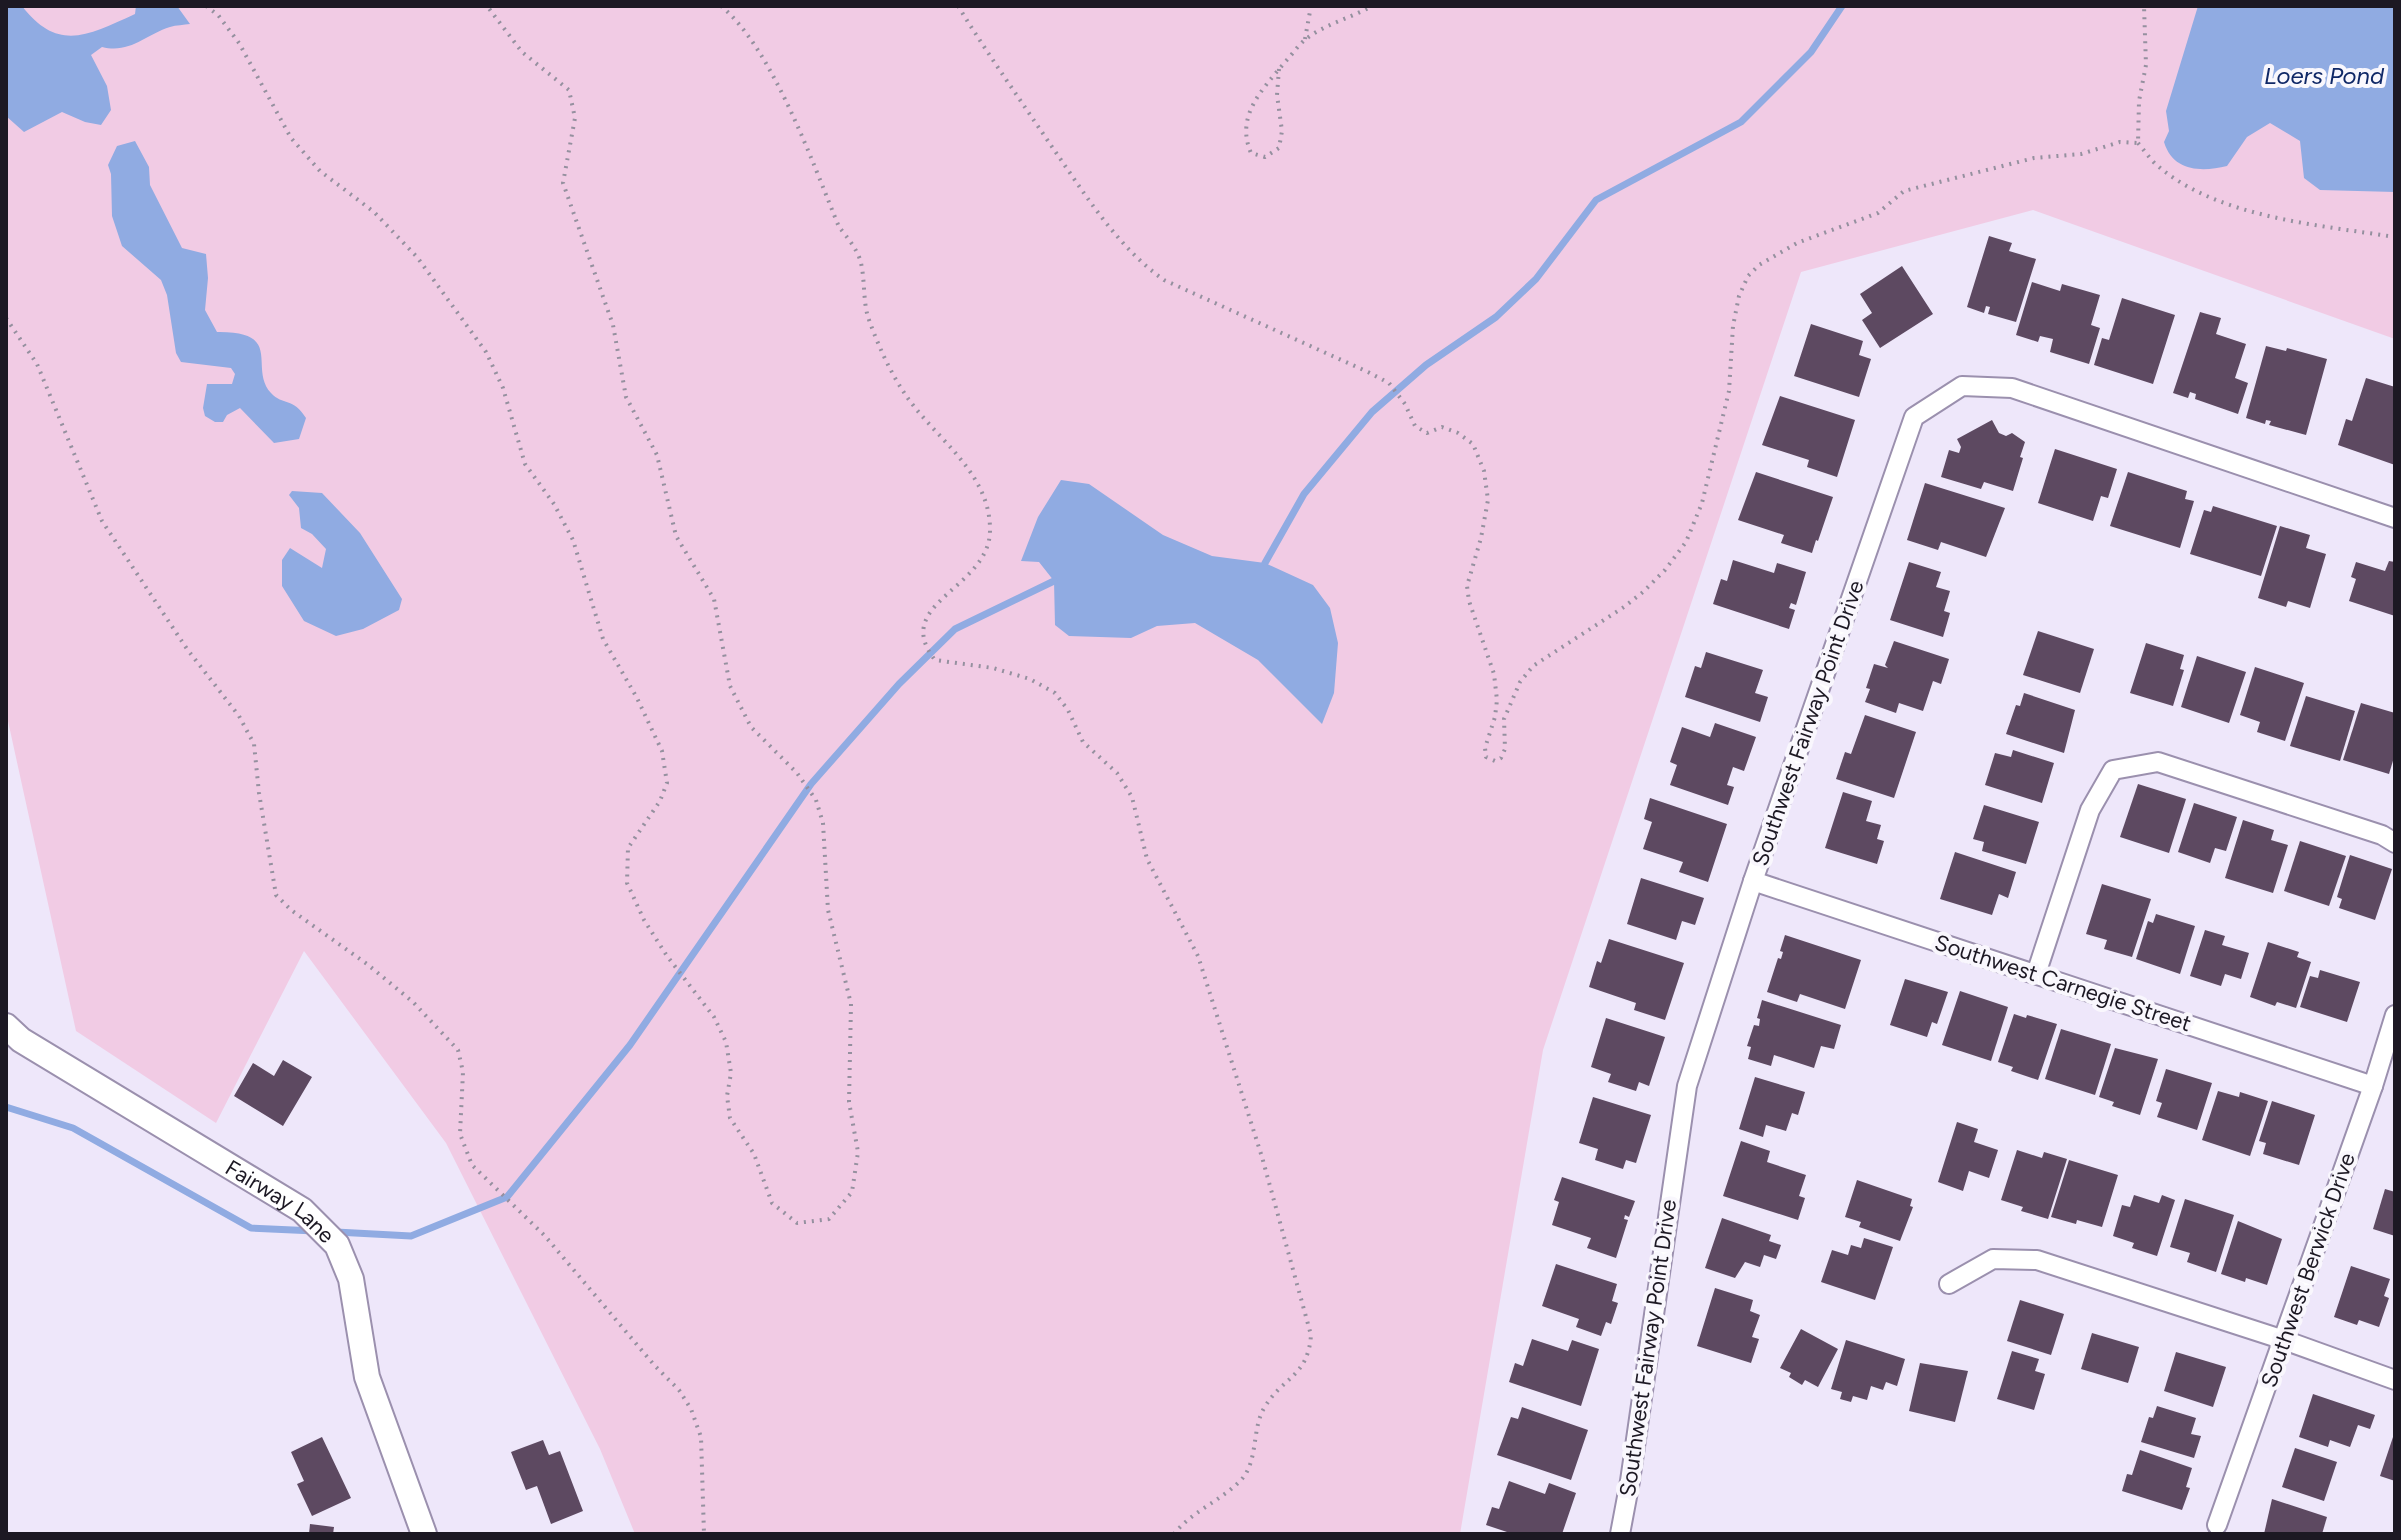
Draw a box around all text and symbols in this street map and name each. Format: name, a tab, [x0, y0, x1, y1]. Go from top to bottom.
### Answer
water label: Loers Pond	[2264, 61, 2385, 90]
street label: Southwest Fairway Point Drive	[1746, 577, 1870, 869]
street label: Southwest Carnegie Street	[1931, 929, 2195, 1037]
street label: Southwest Berwick Drive	[2255, 1149, 2361, 1391]
street label: Fairway Lane	[221, 1154, 340, 1248]
street label: Southwest Fairway Point Drive	[1614, 1198, 1682, 1498]

